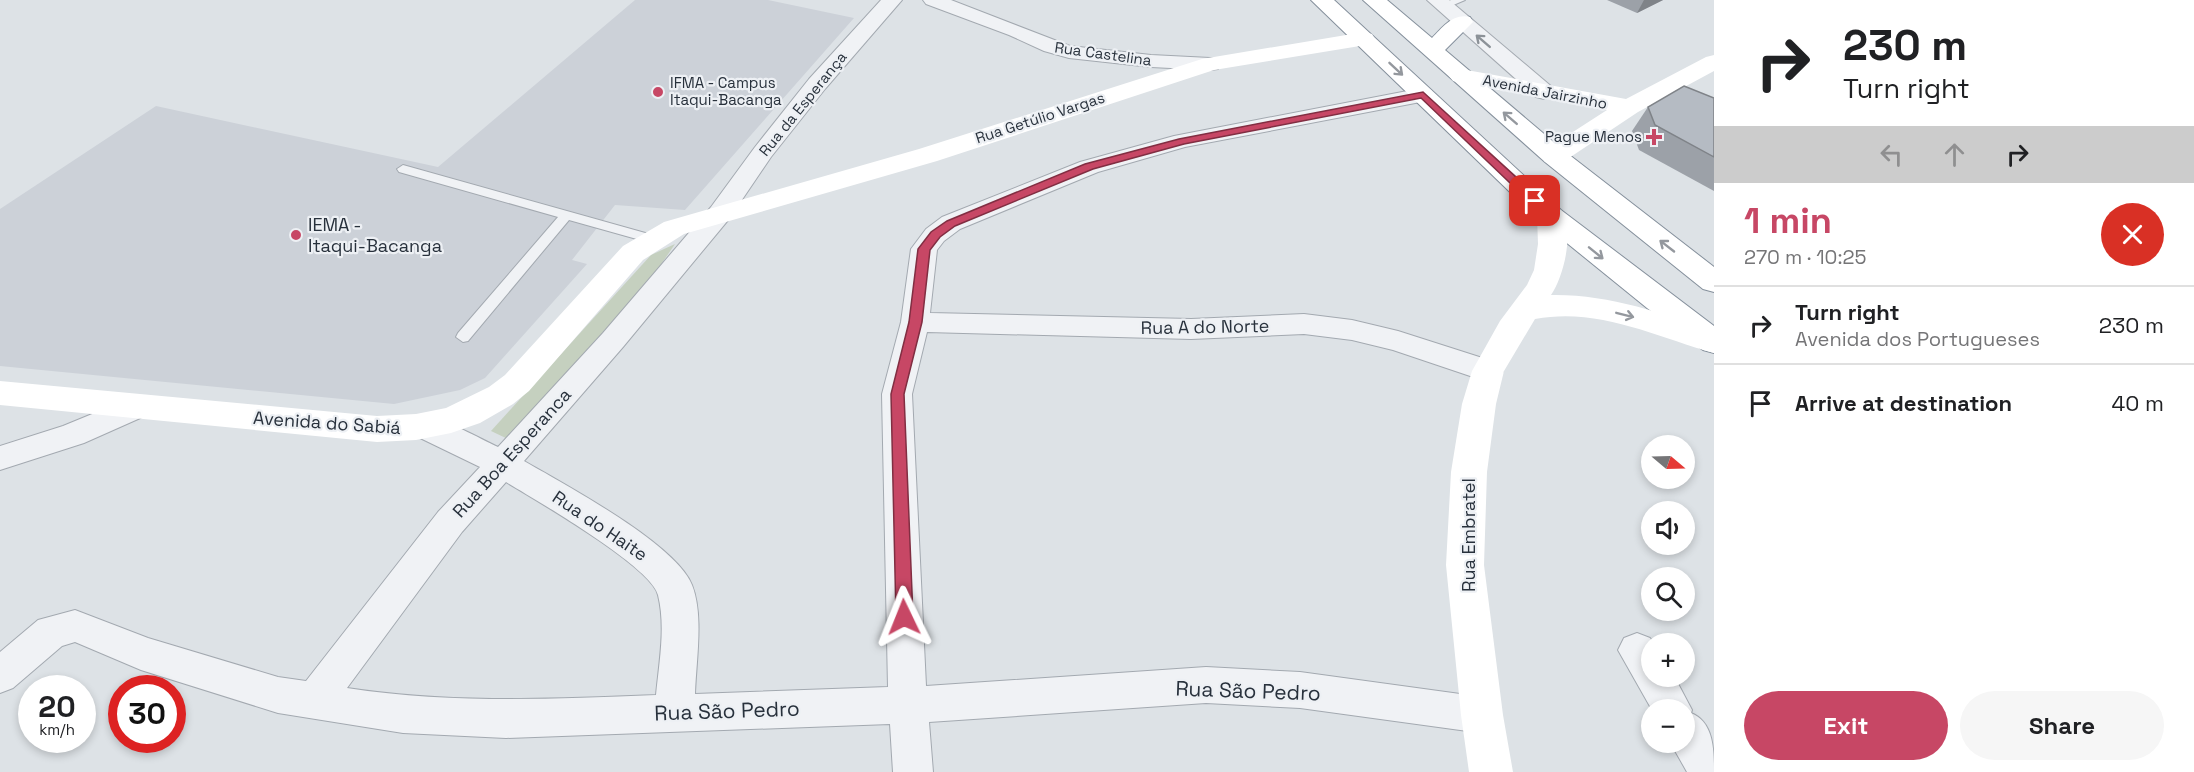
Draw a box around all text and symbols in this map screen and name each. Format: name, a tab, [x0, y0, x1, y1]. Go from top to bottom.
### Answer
text: 230 m	[1843, 19, 1967, 72]
icon: right	[1744, 24, 1822, 102]
one-way arrow	[1475, 34, 1491, 47]
street label: Rua Castelina	[1053, 37, 1153, 70]
street label: Rua da Esperança	[755, 47, 851, 160]
one-way arrow	[1388, 62, 1403, 76]
street label: Avenida Jairzinho	[1481, 70, 1609, 113]
text: Turn right	[1843, 71, 1970, 106]
place label: IFMA - Campus Itaqui-Bacanga	[670, 73, 782, 109]
marker: IFMA - Campus Itaqui-Bacanga	[651, 85, 665, 99]
street label: Rua Getúlio Vargas	[973, 88, 1107, 147]
one-way arrow	[1503, 111, 1518, 125]
place label: Pague Menos	[1545, 127, 1642, 146]
marker: Pague Menos	[1647, 130, 1661, 144]
icon: left	[1875, 138, 1908, 171]
icon: ahead	[1938, 138, 1971, 171]
icon: right	[2001, 138, 2034, 171]
pin	[1509, 175, 1560, 226]
icon: arrive	[1518, 184, 1551, 217]
text: 1 min	[1744, 198, 1832, 244]
button: close	[2101, 203, 2164, 266]
place label: IEMA - Itaqui-Bacanga	[308, 213, 442, 257]
marker: IEMA - Itaqui-Bacanga	[289, 228, 303, 242]
one-way arrow	[1660, 240, 1676, 253]
text: 270 m · 10:25	[1744, 244, 1867, 270]
one-way arrow	[1588, 246, 1604, 259]
text: Turn right	[1795, 298, 1900, 326]
one-way arrow	[1616, 309, 1635, 321]
icon: right	[1744, 309, 1777, 342]
text: 230 m	[2099, 311, 2164, 339]
street label: Rua A do Norte	[1140, 314, 1270, 339]
text: Avenida dos Portugueses	[1795, 326, 2040, 352]
street label: Rua Boa Esperanca	[447, 383, 576, 522]
icon: arrive	[1744, 387, 1777, 420]
text: Arrive at destination	[1795, 389, 2012, 417]
text: 40 m	[2112, 389, 2164, 417]
street label: Avenida do Sabiá	[252, 406, 402, 439]
north arrow	[1641, 435, 1695, 489]
map controls	[1641, 435, 1695, 753]
street label: Rua Embratel	[1457, 478, 1480, 592]
street label: Rua do Haite	[548, 485, 652, 566]
button: sound	[1641, 501, 1695, 555]
button: search	[1641, 567, 1695, 621]
position arrow	[872, 585, 936, 649]
button: +	[1641, 633, 1695, 687]
street label: Rua São Pedro	[1175, 674, 1321, 707]
speed limit sign: 30	[108, 675, 186, 753]
text: 20	[38, 687, 76, 726]
button: Exit	[1744, 691, 1948, 760]
button: Share	[1960, 691, 2164, 760]
street label: Rua São Pedro	[654, 694, 800, 727]
button: −	[1641, 699, 1695, 753]
text: km/h	[39, 720, 75, 739]

